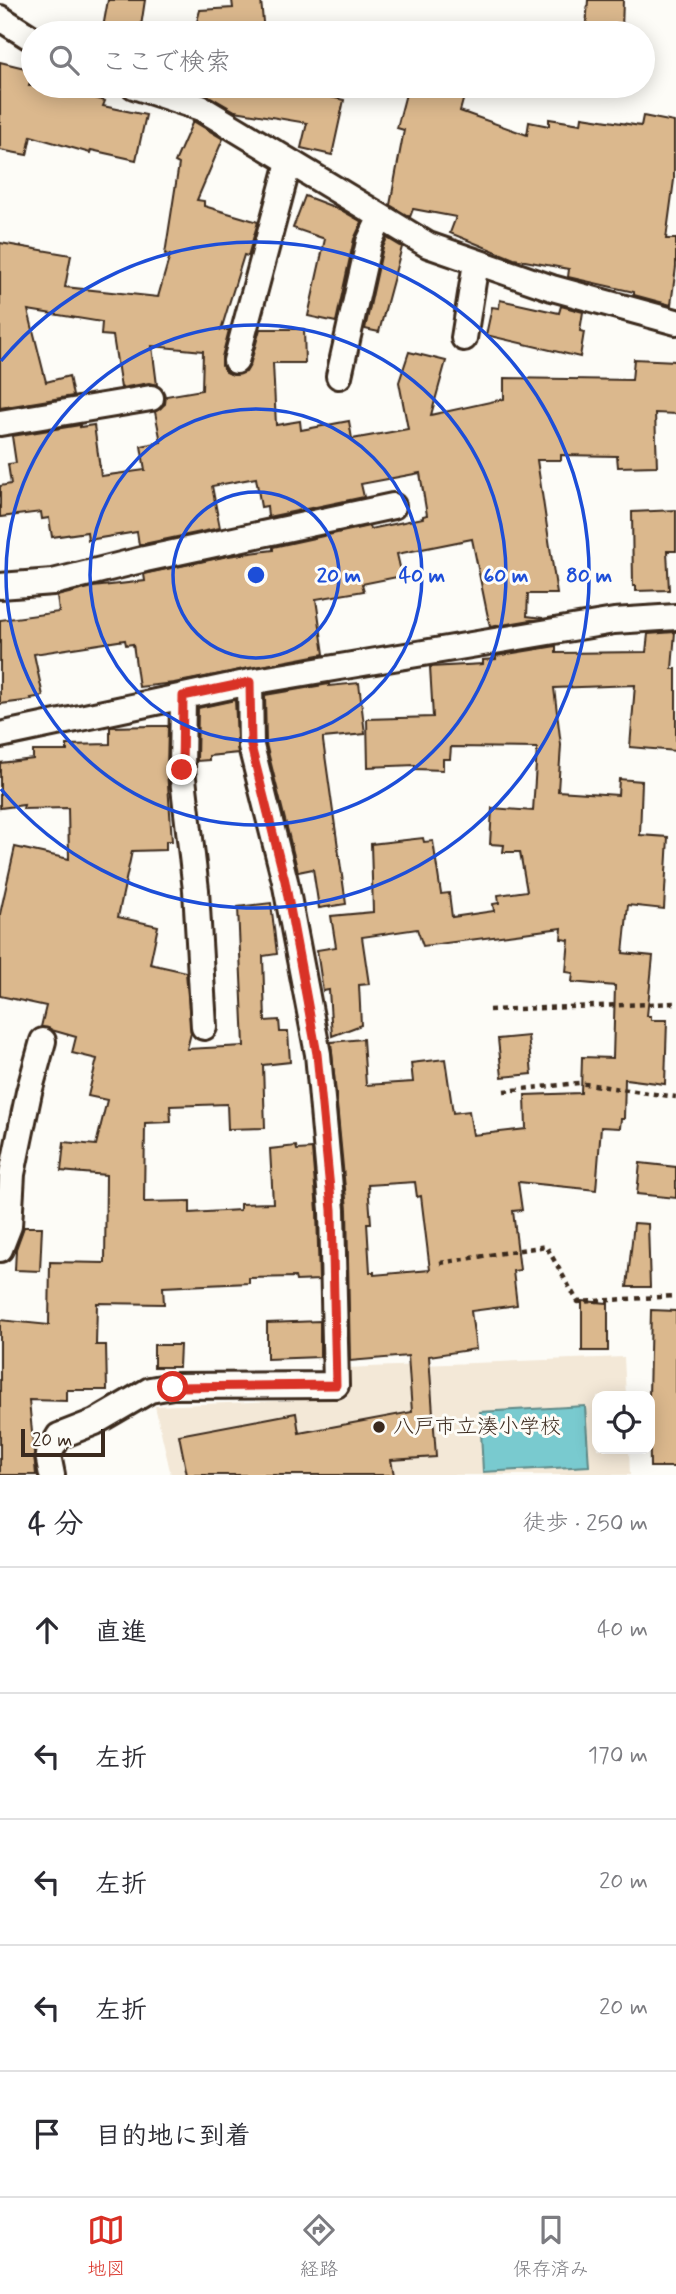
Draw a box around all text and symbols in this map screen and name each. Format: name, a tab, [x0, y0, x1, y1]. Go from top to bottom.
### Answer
search box	[21, 21, 655, 98]
icon: search	[45, 41, 83, 79]
text: ここで検索	[101, 46, 231, 80]
text: 20 m	[317, 562, 362, 590]
text: 40 m	[399, 562, 446, 590]
text: 60 m	[483, 562, 529, 590]
text: 80 m	[566, 562, 612, 590]
centre of rings	[244, 563, 268, 587]
route end	[166, 754, 197, 785]
route start	[157, 1371, 188, 1402]
map controls	[592, 1391, 655, 1454]
button: locate	[592, 1391, 655, 1454]
place label: 八戸市立湊小学校	[393, 1413, 561, 1441]
marker: 八戸市立湊小学校	[371, 1419, 387, 1435]
scale bar	[21, 1426, 105, 1458]
text: 20 m	[32, 1428, 72, 1453]
text: 4 分	[28, 1505, 84, 1544]
text: 徒歩 · 250 m	[522, 1509, 648, 1539]
icon: ahead	[28, 1611, 66, 1649]
text: 40 m	[597, 1615, 648, 1645]
text: 直進	[95, 1616, 147, 1650]
icon: left	[28, 1737, 66, 1775]
text: 170 m	[588, 1741, 648, 1771]
text: 左折	[95, 1742, 147, 1776]
icon: left	[28, 1863, 66, 1901]
text: 20 m	[599, 1867, 648, 1897]
text: 左折	[95, 1868, 147, 1902]
icon: left	[28, 1989, 66, 2027]
text: 20 m	[599, 1993, 648, 2023]
text: 左折	[95, 1994, 147, 2028]
icon: arrive	[28, 2115, 66, 2153]
text: 目的地に到着	[95, 2120, 251, 2154]
tab: 地図	[87, 2211, 125, 2282]
tab: 経路	[300, 2211, 338, 2282]
tab: 保存済み	[513, 2211, 589, 2282]

